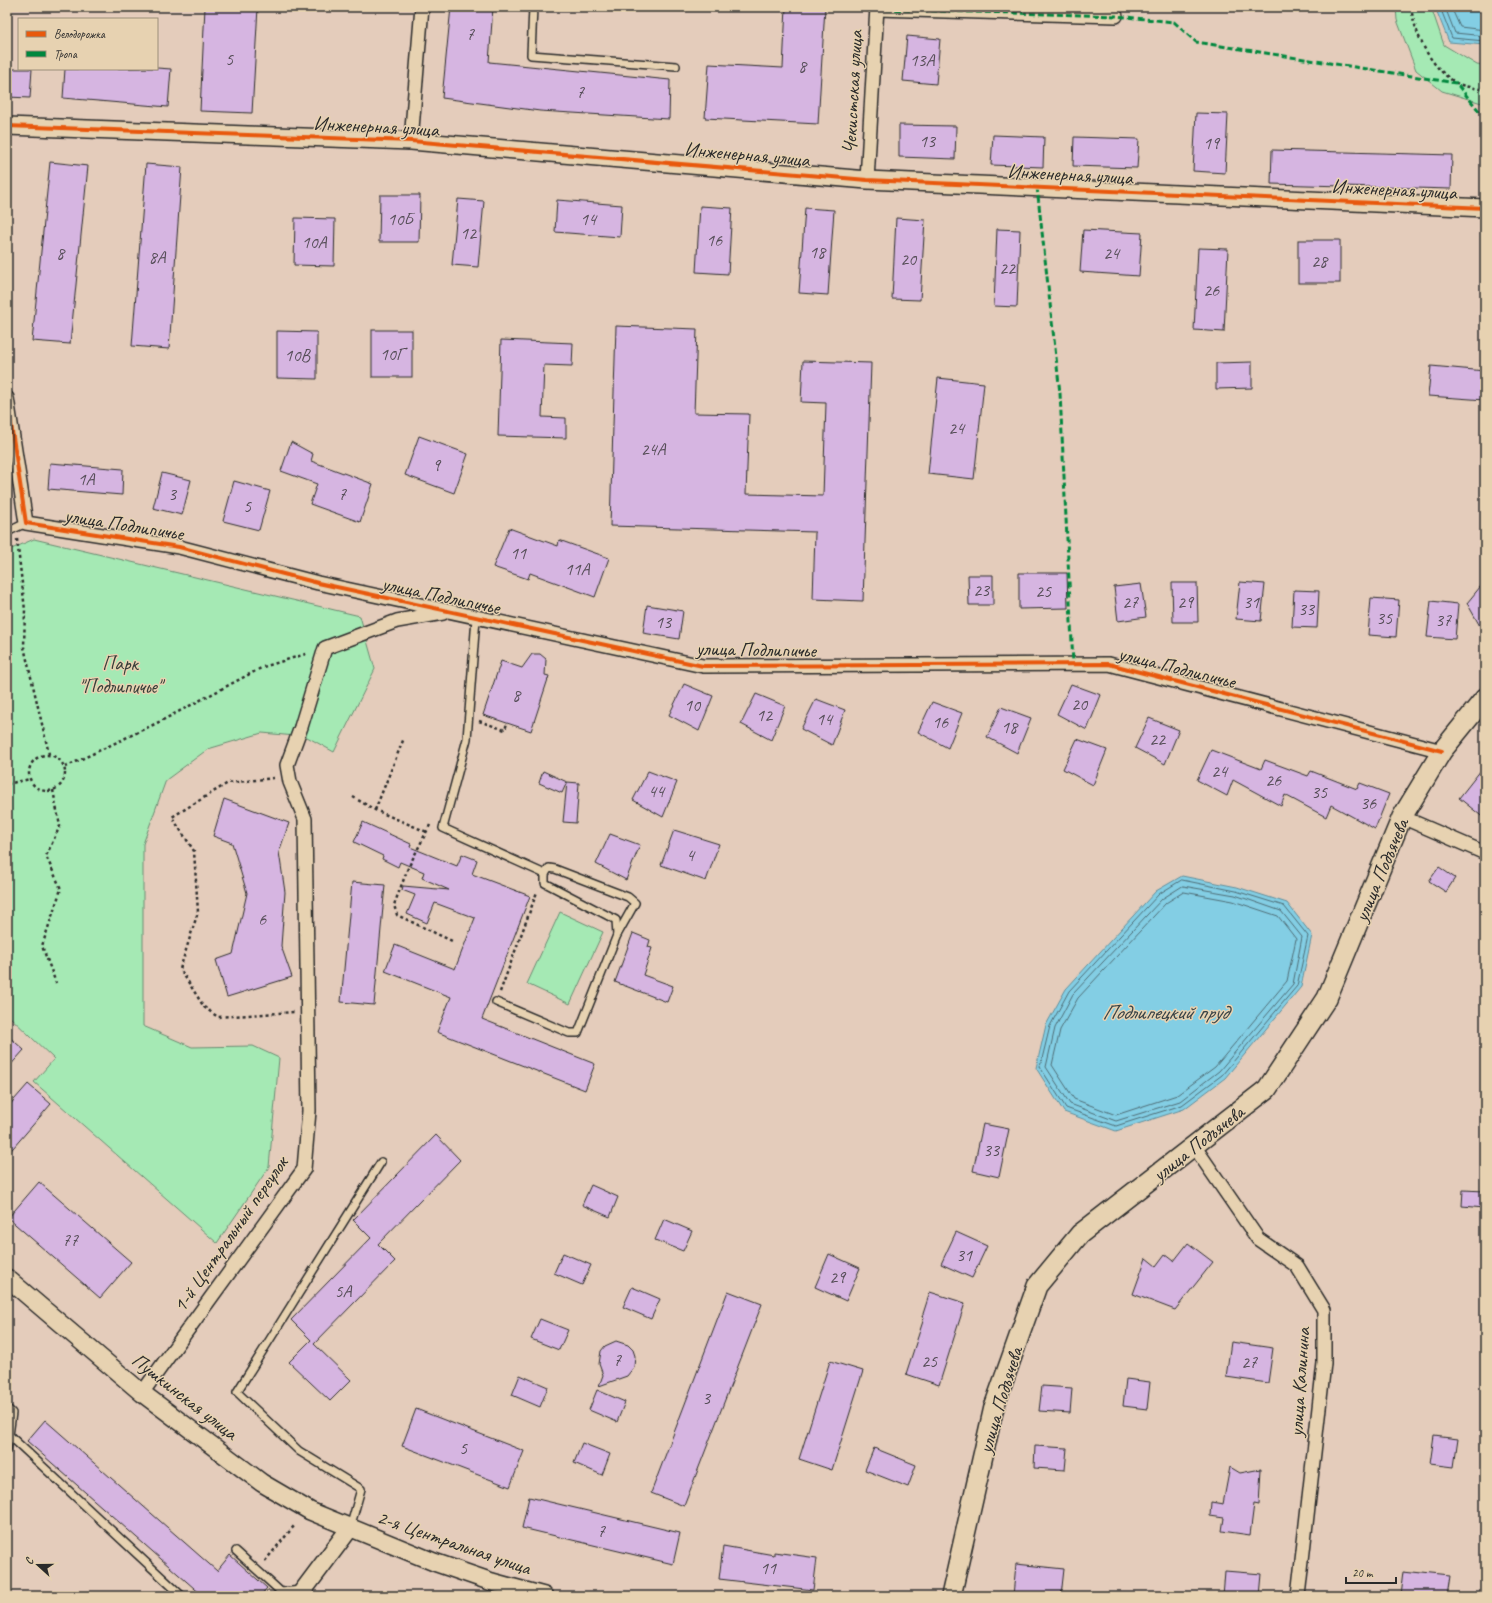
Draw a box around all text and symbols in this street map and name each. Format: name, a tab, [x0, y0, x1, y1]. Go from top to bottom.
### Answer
legend	[18, 18, 158, 70]
house number: 7	[466, 23, 475, 45]
text: Велодорожка	[54, 26, 106, 42]
street label: Чекистская улица	[837, 28, 868, 154]
text: Тропа	[54, 46, 78, 62]
house number: 5	[225, 48, 234, 70]
house number: 13А	[909, 49, 936, 71]
house number: 8	[798, 55, 808, 77]
house number: 7	[576, 81, 585, 103]
street label: Инженерная улица	[313, 111, 441, 142]
house number: 13	[919, 130, 937, 152]
house number: 19	[1203, 132, 1221, 154]
street label: Инженерная улица	[683, 137, 812, 173]
street label: Инженерная улица	[1007, 159, 1135, 190]
street label: Инженерная улица	[1331, 174, 1459, 205]
house number: 10Б	[387, 208, 416, 230]
house number: 14	[580, 208, 598, 230]
house number: 12	[460, 222, 478, 244]
house number: 16	[706, 229, 723, 251]
house number: 10А	[301, 231, 328, 253]
house number: 18	[809, 241, 827, 263]
house number: 8	[56, 242, 66, 264]
house number: 24	[1103, 242, 1121, 264]
house number: 8А	[148, 246, 167, 268]
house number: 20	[900, 248, 918, 270]
house number: 28	[1311, 250, 1329, 272]
house number: 22	[999, 257, 1017, 279]
house number: 26	[1203, 279, 1220, 301]
house number: 10Г	[380, 343, 408, 365]
house number: 10В	[284, 344, 311, 366]
house number: 24	[948, 417, 966, 439]
house number: 24А	[640, 438, 667, 460]
house number: 9	[432, 454, 442, 476]
house number: 1А	[77, 468, 96, 490]
house number: 3	[168, 483, 178, 505]
house number: 7	[338, 483, 347, 505]
house number: 5	[243, 495, 252, 517]
street label: улица Подлипичье	[62, 503, 187, 546]
house number: 11	[510, 542, 527, 564]
house number: 11А	[564, 558, 591, 580]
street label: улица Подлипичье	[379, 571, 504, 620]
house number: 23	[973, 579, 991, 601]
house number: 25	[1035, 580, 1052, 602]
house number: 27	[1122, 591, 1139, 613]
house number: 29	[1177, 591, 1195, 613]
house number: 31	[1243, 591, 1260, 613]
house number: 33	[1298, 598, 1316, 620]
house number: 35	[1376, 607, 1393, 629]
house number: 37	[1435, 609, 1452, 631]
house number: 13	[655, 611, 673, 633]
street label: улица Подлипичье	[695, 636, 818, 663]
street label: улица Подлипичье	[1115, 641, 1239, 694]
park label: Парк "Подлипичье"	[78, 651, 166, 699]
house number: 8	[512, 684, 522, 706]
house number: 20	[1071, 693, 1089, 715]
house number: 10	[684, 694, 702, 716]
house number: 12	[756, 704, 774, 726]
house number: 14	[816, 708, 834, 730]
house number: 16	[932, 711, 949, 733]
house number: 18	[1001, 716, 1019, 738]
house number: 22	[1149, 728, 1167, 750]
house number: 24	[1211, 760, 1229, 782]
house number: 26	[1265, 769, 1282, 791]
house number: 44	[648, 780, 666, 802]
house number: 35	[1311, 781, 1328, 803]
house number: 36	[1360, 792, 1377, 814]
street label: улица Подъячева	[1348, 813, 1415, 926]
house number: 4	[686, 844, 696, 866]
house number: 6	[258, 908, 267, 930]
water label: Подлипецкий пруд	[1102, 999, 1233, 1025]
street label: улица Подъячева	[1147, 1099, 1251, 1188]
house number: 33	[983, 1139, 1001, 1161]
street label: 1-й Центральный переулок	[167, 1150, 294, 1317]
house number: 77	[62, 1229, 79, 1251]
house number: 31	[956, 1244, 973, 1266]
house number: 29	[829, 1266, 847, 1288]
house number: 5А	[334, 1280, 353, 1302]
street label: улица Калинина	[1283, 1325, 1316, 1438]
street label: улица Подъячева	[972, 1342, 1029, 1457]
street label: Пушкинская улица	[127, 1347, 244, 1446]
house number: 7	[613, 1349, 622, 1371]
house number: 25	[921, 1350, 938, 1372]
house number: 27	[1241, 1351, 1258, 1373]
house number: 3	[702, 1387, 712, 1409]
house number: 5	[459, 1437, 468, 1459]
street label: 2-я Центральная улица	[374, 1504, 536, 1581]
house number: 7	[597, 1520, 606, 1542]
north arrow	[18, 1545, 58, 1585]
text: С	[21, 1555, 37, 1566]
house number: 11	[760, 1557, 777, 1579]
scale bar	[1346, 1559, 1396, 1585]
text: 20 m	[1352, 1565, 1374, 1581]

